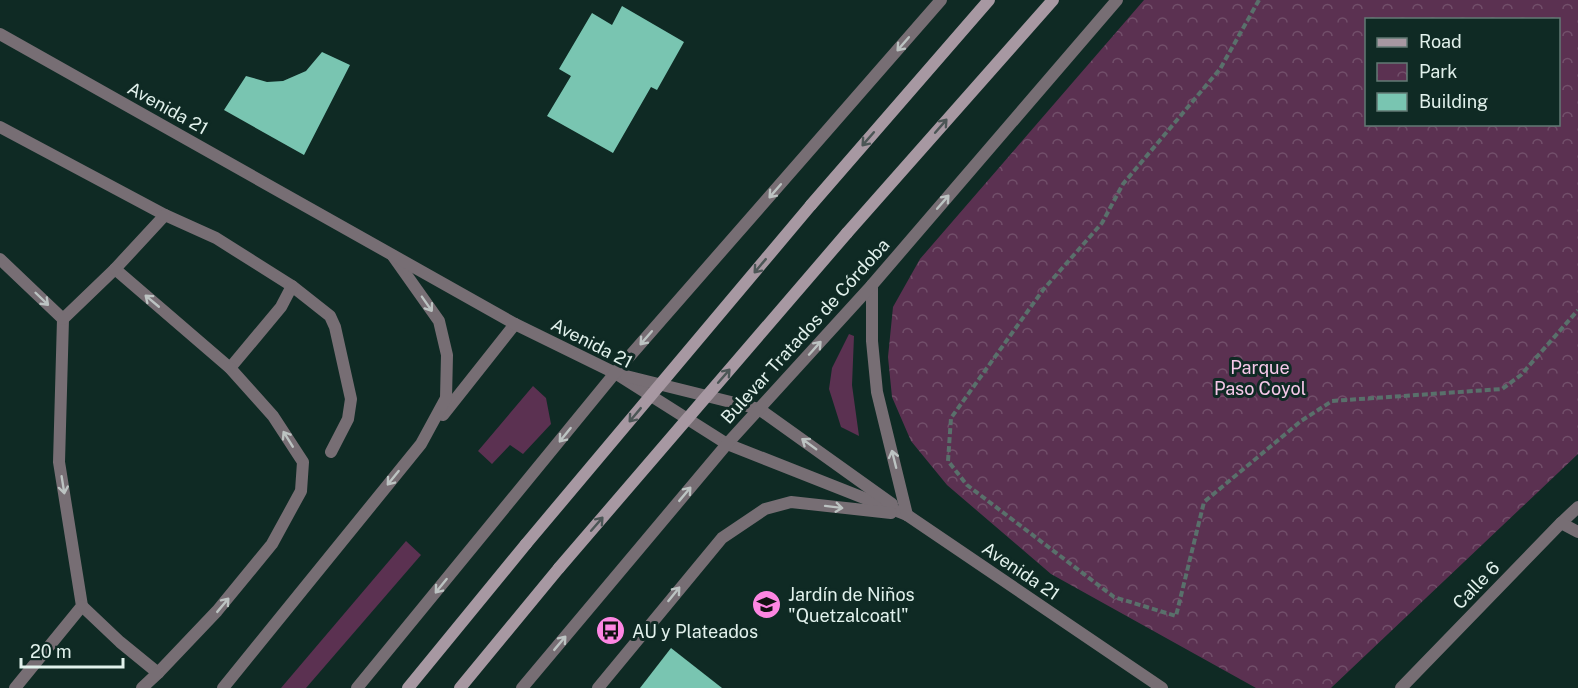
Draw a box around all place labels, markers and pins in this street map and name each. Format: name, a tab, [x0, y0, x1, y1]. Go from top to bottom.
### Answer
place label: Jardín de Niños "Quetzalcoatl"	[788, 584, 915, 626]
school or university icon: Jardín de Niños "Quetzalcoatl"	[751, 588, 783, 620]
bus stop icon: AU y Plateados	[595, 615, 627, 647]
place label: AU y Plateados	[632, 621, 758, 642]

